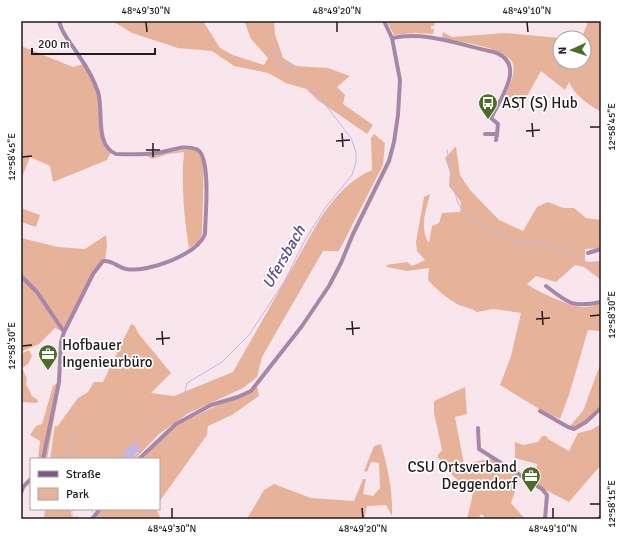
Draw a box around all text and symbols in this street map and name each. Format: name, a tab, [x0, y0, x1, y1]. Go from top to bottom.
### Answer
text: 48°49'30"N	[122, 5, 170, 17]
text: 48°49'20"N	[313, 5, 361, 17]
text: 48°49'10"N	[503, 5, 551, 17]
scale bar	[32, 30, 155, 56]
north arrow	[552, 30, 592, 70]
text: 200 m	[38, 37, 70, 52]
text: N	[556, 46, 569, 55]
bus stop icon: AST (S) Hub	[477, 92, 499, 120]
place label: AST (S) Hub	[502, 94, 578, 112]
text: 12°58'45"E	[606, 103, 618, 151]
text: 12°58'45"E	[6, 133, 18, 181]
water label: Ufersbach	[258, 221, 311, 292]
text: 12°58'30"E	[606, 291, 618, 339]
text: 12°58'30"E	[6, 322, 18, 370]
place label: Hofbauer Ingenieurbüro	[62, 336, 153, 371]
office icon: Hofbauer Ingenieurbüro	[37, 343, 59, 371]
legend	[30, 458, 160, 510]
place label: CSU Ortsverband Deggendorf	[407, 458, 518, 493]
office icon: CSU Ortsverband Deggendorf	[520, 465, 542, 493]
text: Straße	[66, 467, 101, 482]
text: 12°58'15"E	[606, 480, 618, 528]
text: Park	[66, 487, 89, 502]
text: 48°49'30"N	[148, 523, 196, 535]
text: 48°49'20"N	[339, 523, 387, 535]
text: 48°49'10"N	[529, 523, 577, 535]

